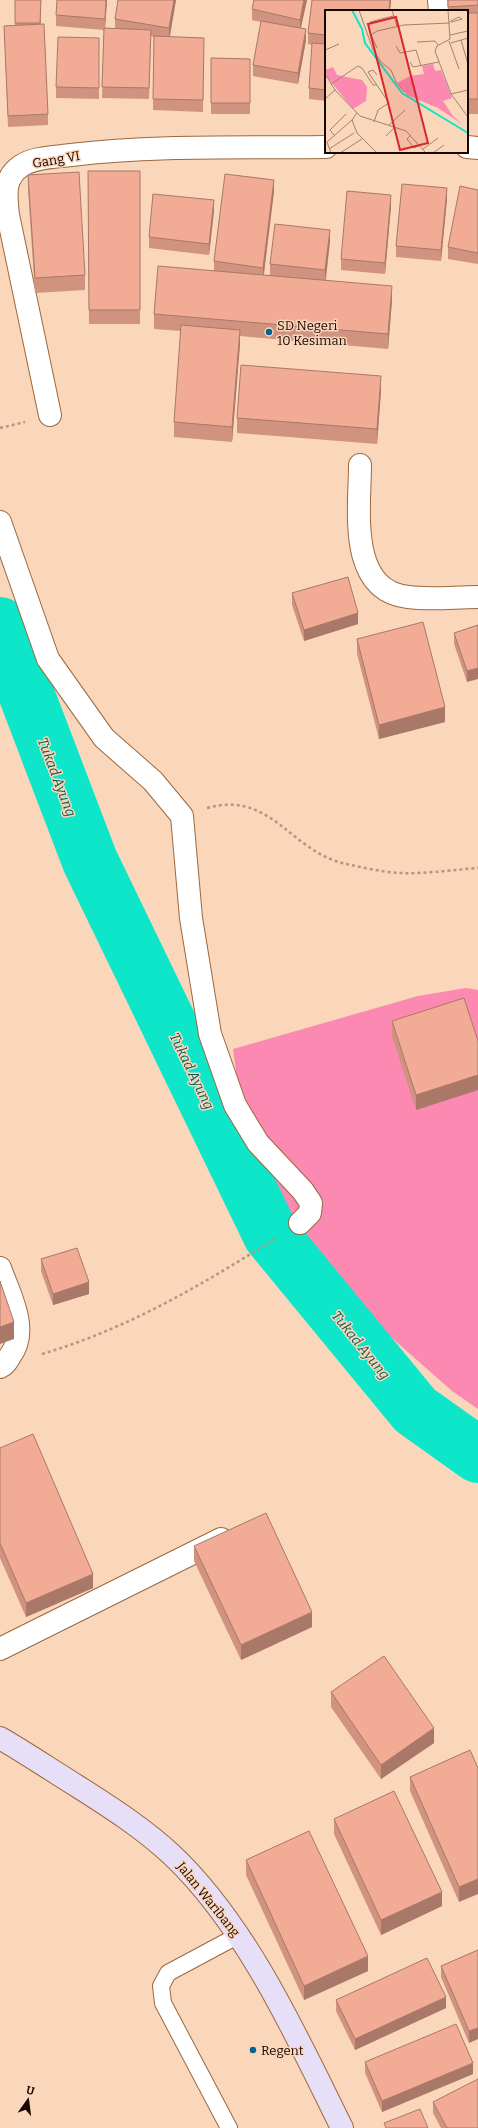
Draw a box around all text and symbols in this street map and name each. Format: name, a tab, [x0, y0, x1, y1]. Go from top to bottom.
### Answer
inset map	[325, 10, 468, 153]
street label: Gang VI	[31, 148, 81, 171]
place label: SD Negeri 10 Kesiman	[277, 318, 348, 348]
marker: SD Negeri 10 Kesiman	[264, 327, 274, 337]
water label: Tukad Ayung	[34, 735, 79, 819]
water label: Tukad Ayung	[166, 1030, 217, 1112]
water label: Tukad Ayung	[328, 1308, 393, 1383]
street label: Jalan Waribang	[173, 1858, 243, 1940]
place label: Regent	[261, 2043, 304, 2058]
marker: Regent	[248, 2045, 258, 2055]
north arrow	[8, 2080, 48, 2120]
text: U	[25, 2083, 36, 2098]

